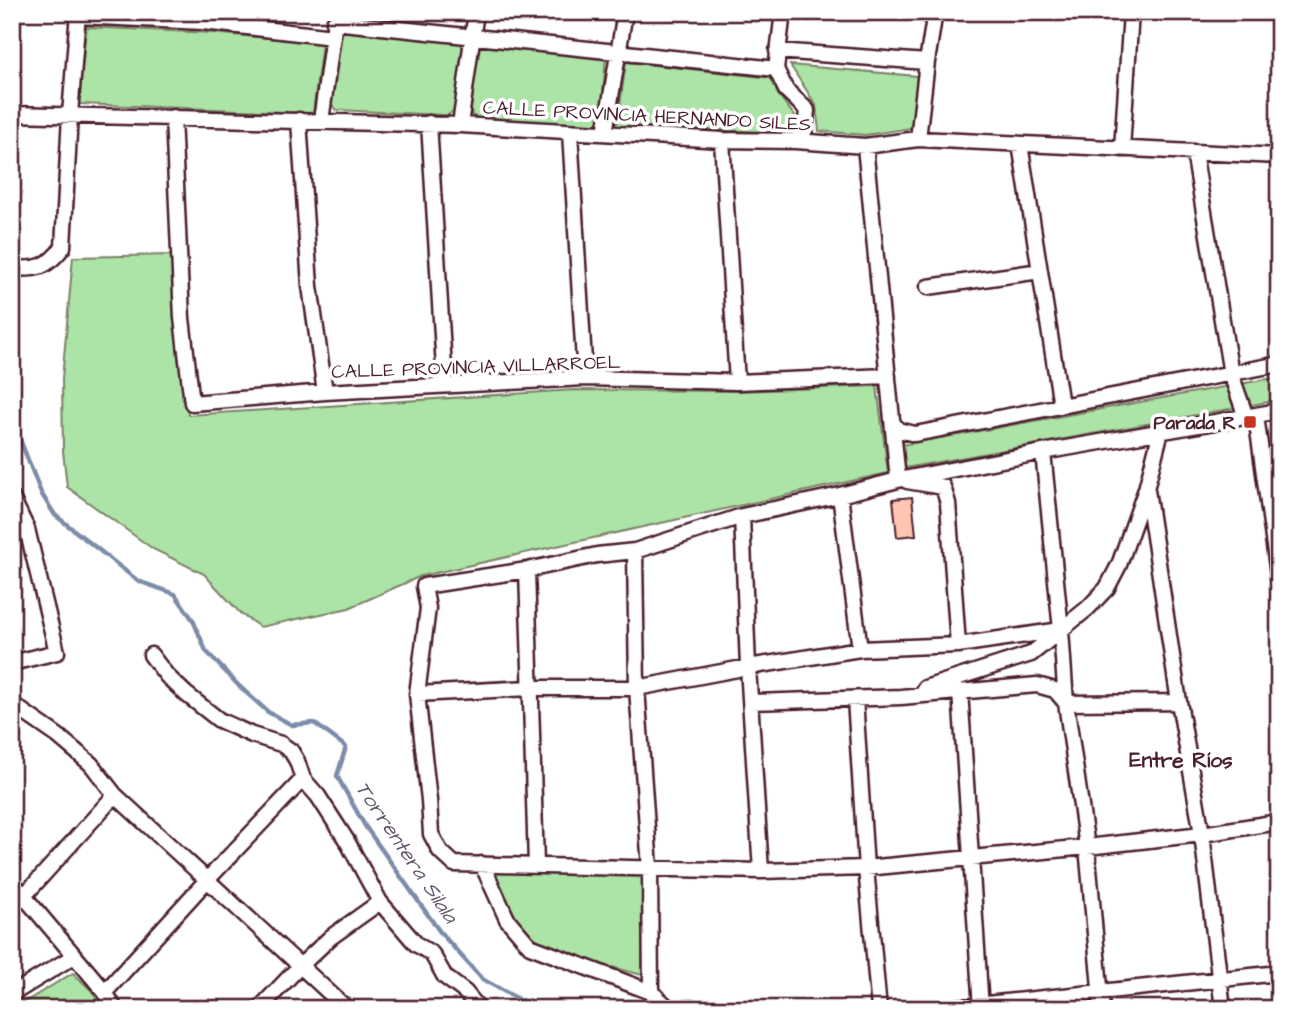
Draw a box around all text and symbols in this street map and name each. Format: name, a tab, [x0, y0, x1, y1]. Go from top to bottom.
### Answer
street label: CALLE PROVINCIA HERNANDO SILES	[482, 94, 812, 139]
street label: CALLE PROVINCIA VILLARROEL	[331, 349, 621, 386]
place label: Parada R	[1154, 410, 1236, 437]
marker: Parada R	[1242, 414, 1258, 430]
district label: Entre Ríos	[1129, 746, 1233, 775]
water label: Torrentera Silala	[348, 776, 466, 930]

